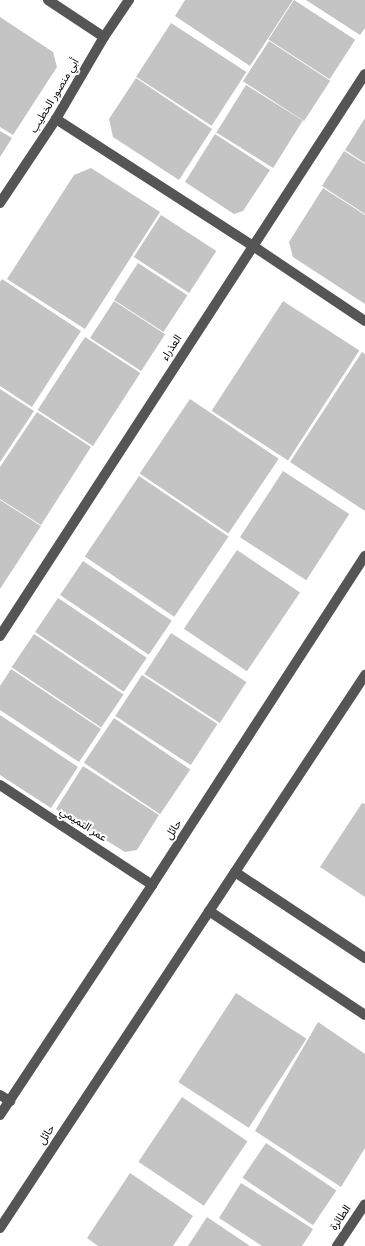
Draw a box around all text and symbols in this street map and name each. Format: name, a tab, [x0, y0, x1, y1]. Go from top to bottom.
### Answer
street label: أبي منصور الخطيب	[28, 56, 82, 136]
street label: العذراء	[159, 333, 185, 363]
street label: عمر التميمي	[57, 805, 109, 845]
street label: حائل	[163, 818, 185, 842]
street label: حائل	[36, 1123, 58, 1147]
street label: الطائرة	[328, 1203, 354, 1233]

